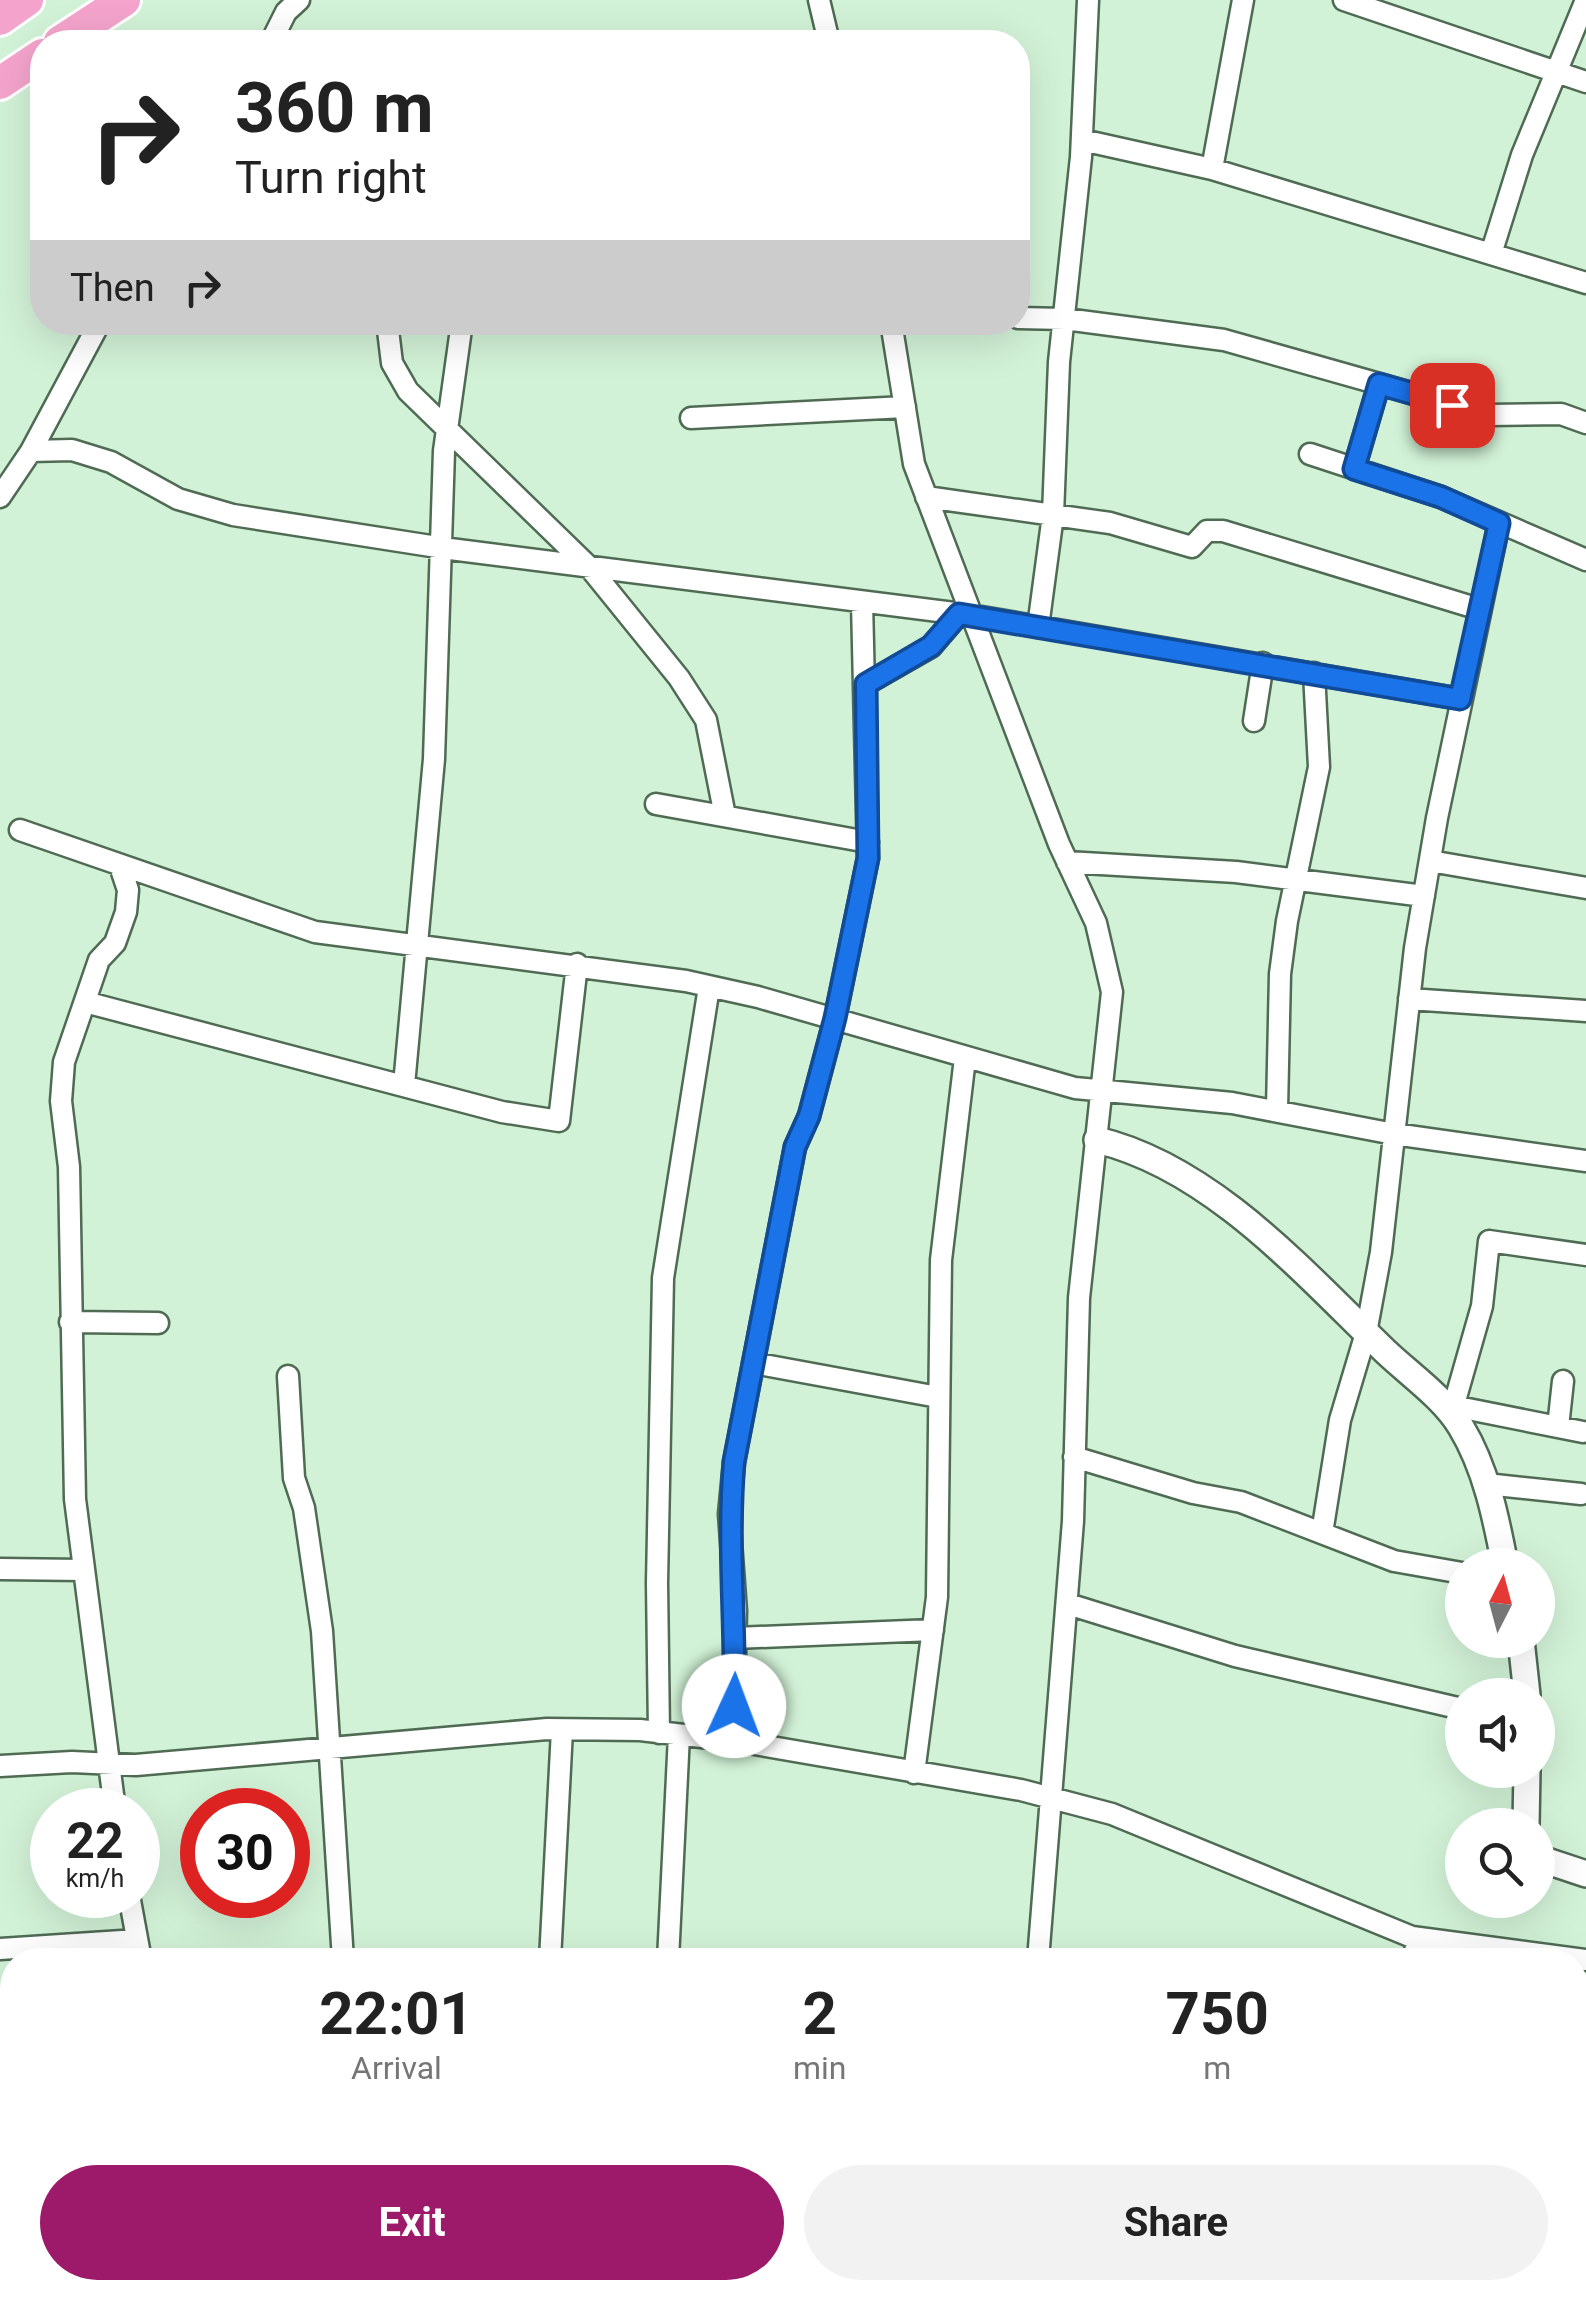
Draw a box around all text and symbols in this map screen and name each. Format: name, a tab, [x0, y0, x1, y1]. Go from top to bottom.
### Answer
text: 360 m	[235, 67, 434, 149]
icon: right	[70, 70, 200, 200]
text: Turn right	[235, 151, 427, 204]
icon: right	[175, 260, 230, 315]
text: Then	[70, 266, 155, 310]
pin	[1410, 363, 1495, 448]
icon: arrive	[1425, 378, 1480, 433]
north arrow	[1445, 1548, 1555, 1658]
map controls	[1445, 1548, 1555, 1918]
position arrow	[682, 1654, 786, 1758]
button: sound	[1445, 1678, 1555, 1788]
speed limit sign: 30	[180, 1788, 310, 1918]
button: search	[1445, 1808, 1555, 1918]
text: 22	[66, 1812, 124, 1870]
text: km/h	[66, 1864, 124, 1893]
text: 22:01	[319, 1978, 474, 2049]
text: 2	[802, 1978, 837, 2049]
text: 750	[1166, 1978, 1269, 2049]
text: Arrival	[351, 2049, 442, 2087]
text: min	[793, 2049, 846, 2087]
text: m	[1203, 2049, 1231, 2087]
button: Exit	[40, 2165, 784, 2280]
button: Share	[804, 2165, 1548, 2280]

